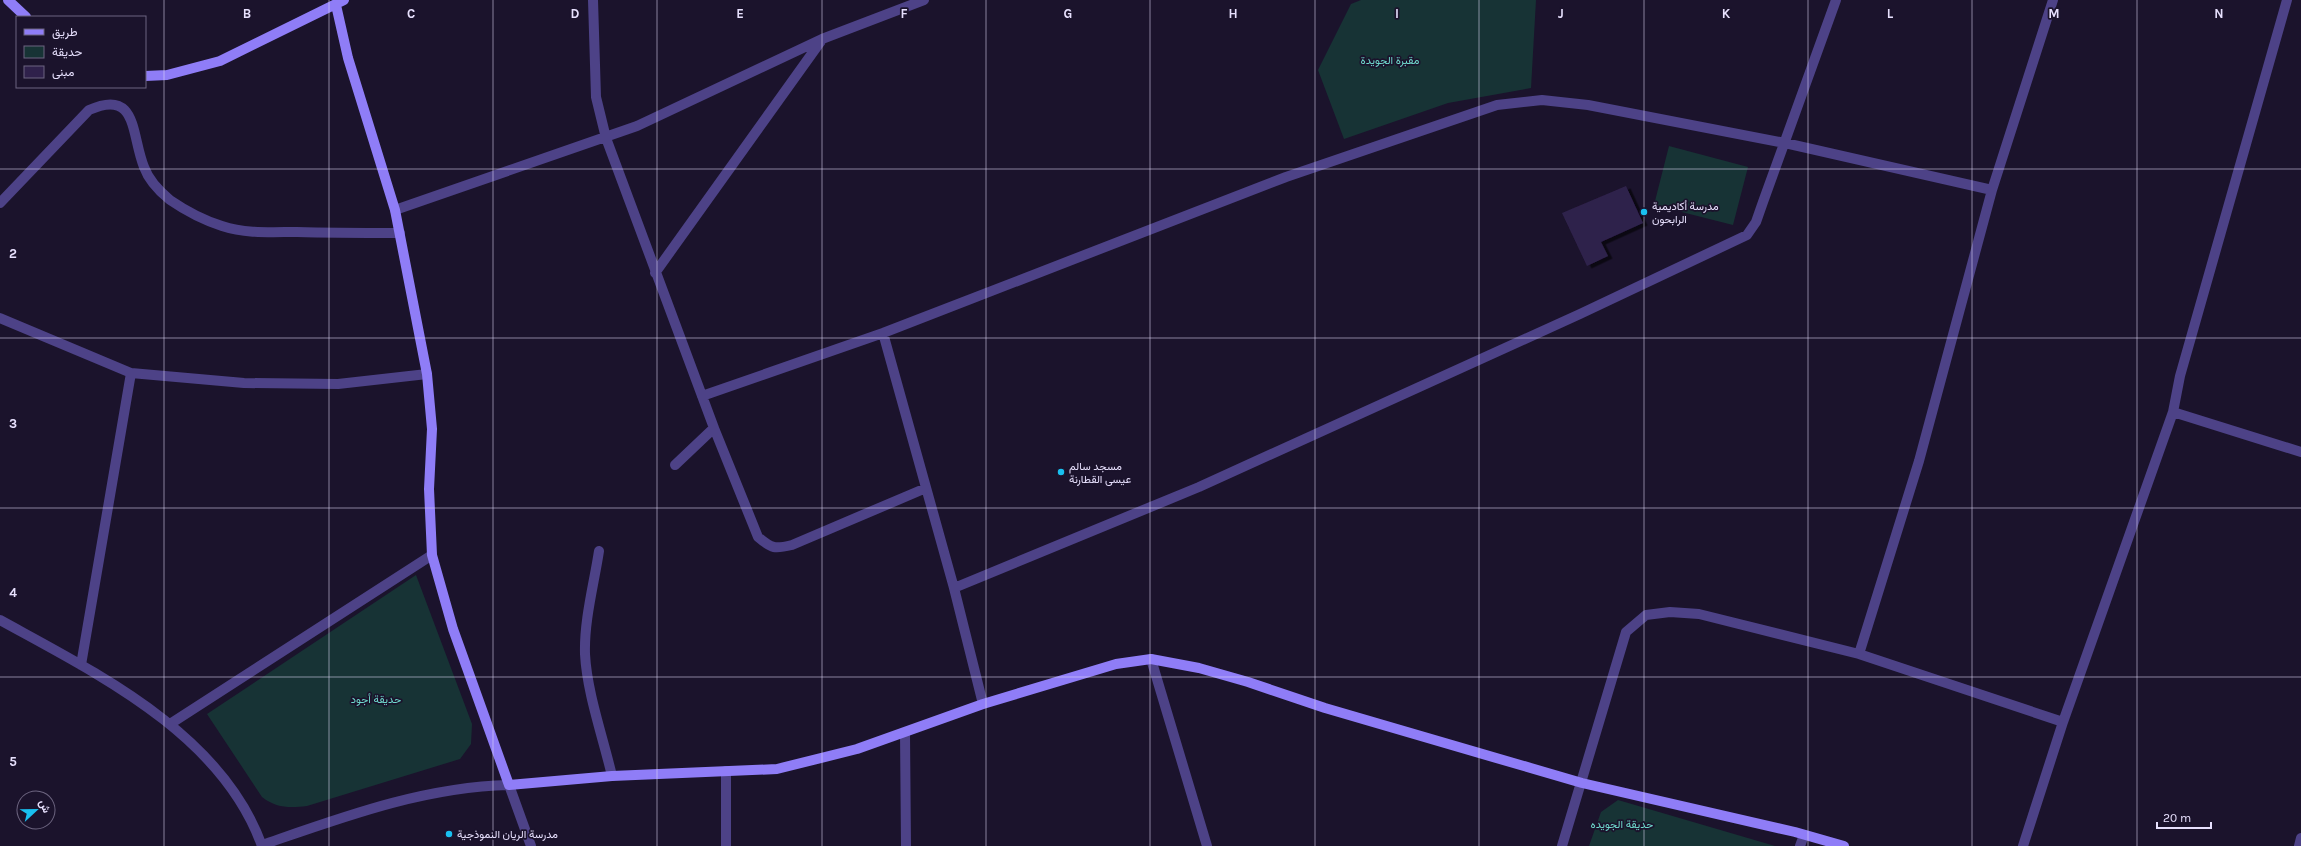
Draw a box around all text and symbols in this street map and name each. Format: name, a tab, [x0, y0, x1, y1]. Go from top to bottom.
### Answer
text: B	[243, 6, 251, 21]
text: C	[407, 6, 415, 21]
text: D	[571, 6, 580, 21]
text: E	[736, 6, 744, 21]
text: F	[900, 6, 908, 21]
text: G	[1064, 6, 1072, 21]
text: H	[1228, 6, 1238, 21]
text: I	[1395, 6, 1399, 21]
text: J	[1558, 6, 1564, 21]
text: K	[1722, 6, 1731, 21]
text: L	[1887, 6, 1894, 21]
text: M	[2048, 6, 2060, 21]
text: N	[2214, 6, 2224, 21]
legend	[16, 16, 146, 88]
text: طريق	[52, 25, 78, 40]
text: حديقة	[52, 45, 82, 59]
park label: مقبرة الجويدة	[1361, 54, 1420, 67]
text: مبنى	[52, 65, 74, 80]
place label: مدرسة أكاديمية الرابحون	[1652, 200, 1719, 226]
marker: مدرسة أكاديمية الرابحون	[1639, 207, 1649, 217]
text: 2	[9, 246, 17, 261]
text: 3	[9, 416, 17, 431]
place label: مسجد سالم عيسى القطارنة	[1069, 460, 1131, 486]
marker: مسجد سالم عيسى القطارنة	[1056, 467, 1066, 477]
text: 4	[9, 585, 17, 600]
park label: حديقة أجود	[351, 693, 401, 706]
text: 5	[9, 754, 17, 769]
north arrow	[16, 790, 56, 830]
text: ش	[36, 798, 53, 815]
scale bar	[2157, 804, 2211, 830]
text: 20 m	[2163, 811, 2191, 825]
park label: حديقة الجويده	[1591, 818, 1653, 831]
place label: مدرسة الريان النموذجية	[457, 828, 558, 841]
marker: مدرسة الريان النموذجية	[444, 829, 454, 839]

